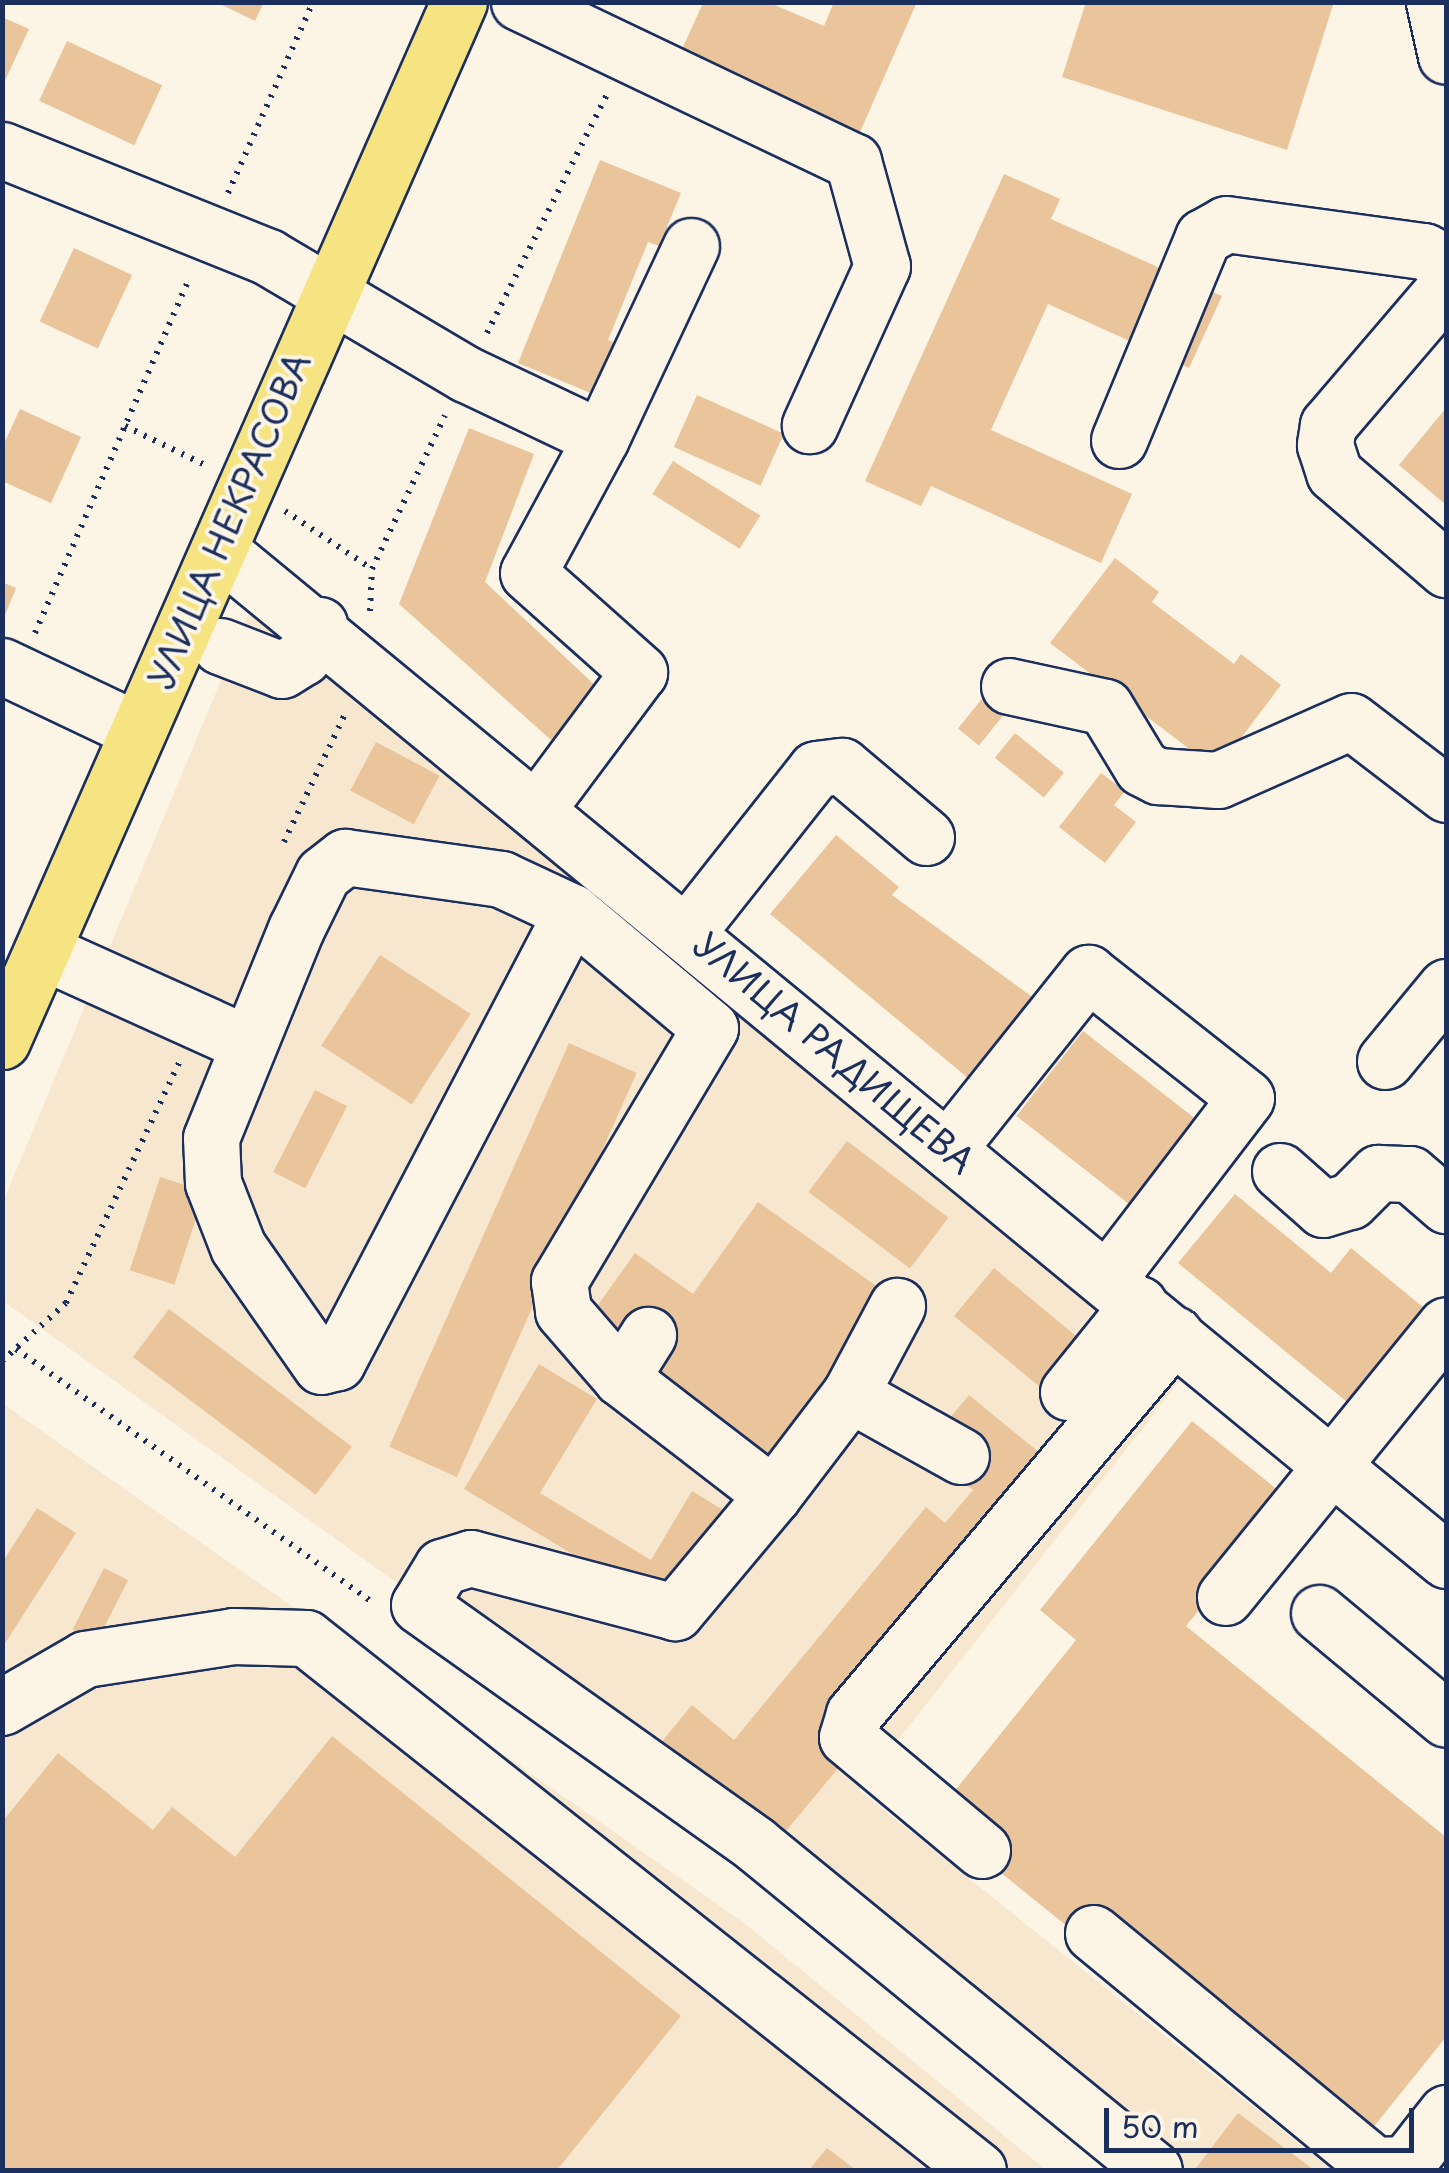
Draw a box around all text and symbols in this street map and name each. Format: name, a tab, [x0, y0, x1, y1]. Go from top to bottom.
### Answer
street label: УЛИЦА НЕКРАСОВА	[138, 345, 318, 695]
street label: УЛИЦА РАДИЩЕВА	[686, 923, 984, 1181]
scale bar	[1109, 2088, 1419, 2150]
text: 50 m	[1121, 2103, 1199, 2148]

